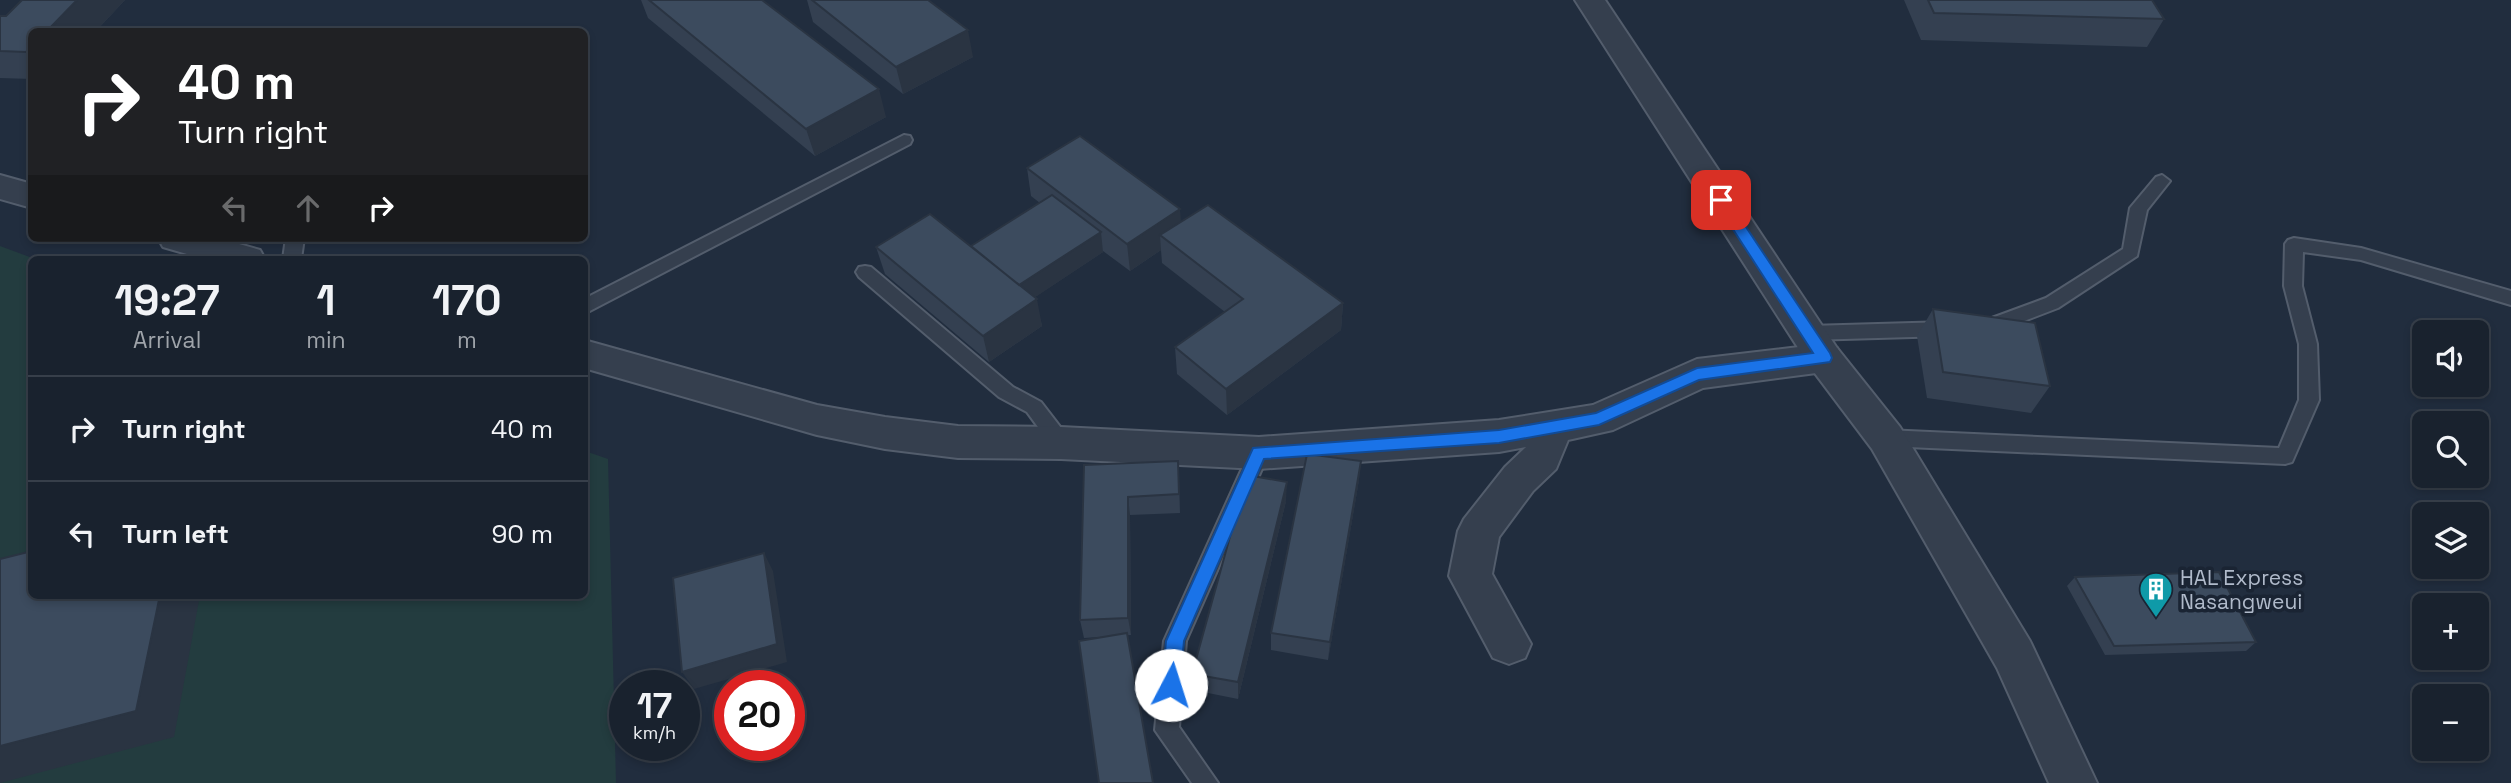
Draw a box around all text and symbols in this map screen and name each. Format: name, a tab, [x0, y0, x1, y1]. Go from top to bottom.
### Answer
text: 40 m	[178, 51, 295, 113]
icon: right	[63, 56, 154, 147]
text: Turn right	[178, 112, 328, 152]
pin	[1691, 170, 1751, 230]
icon: arrive	[1702, 181, 1740, 219]
icon: left	[216, 189, 254, 227]
icon: ahead	[289, 189, 327, 227]
icon: right	[362, 189, 400, 227]
text: 19:27	[114, 274, 220, 327]
text: 1	[316, 274, 335, 327]
text: 170	[432, 274, 502, 327]
map controls	[2412, 320, 2489, 761]
button: sound	[2412, 320, 2489, 397]
text: Arrival	[133, 325, 201, 355]
text: min	[306, 325, 346, 355]
text: m	[457, 325, 477, 355]
icon: right	[63, 410, 101, 448]
button: search	[2412, 411, 2489, 488]
text: Turn right	[122, 412, 246, 446]
text: 40 m	[491, 412, 553, 446]
button: layers	[2412, 502, 2489, 579]
icon: left	[63, 515, 101, 553]
text: Turn left	[122, 517, 229, 551]
text: 90 m	[491, 517, 553, 551]
place label: HAL Express Nasangweui	[2180, 564, 2303, 615]
building icon: HAL Express Nasangweui	[2137, 570, 2175, 619]
button: +	[2412, 593, 2489, 670]
position arrow	[1134, 648, 1208, 722]
speed limit sign: 20	[714, 670, 805, 761]
text: 17	[637, 684, 672, 728]
button: −	[2412, 684, 2489, 761]
text: km/h	[633, 721, 676, 744]

